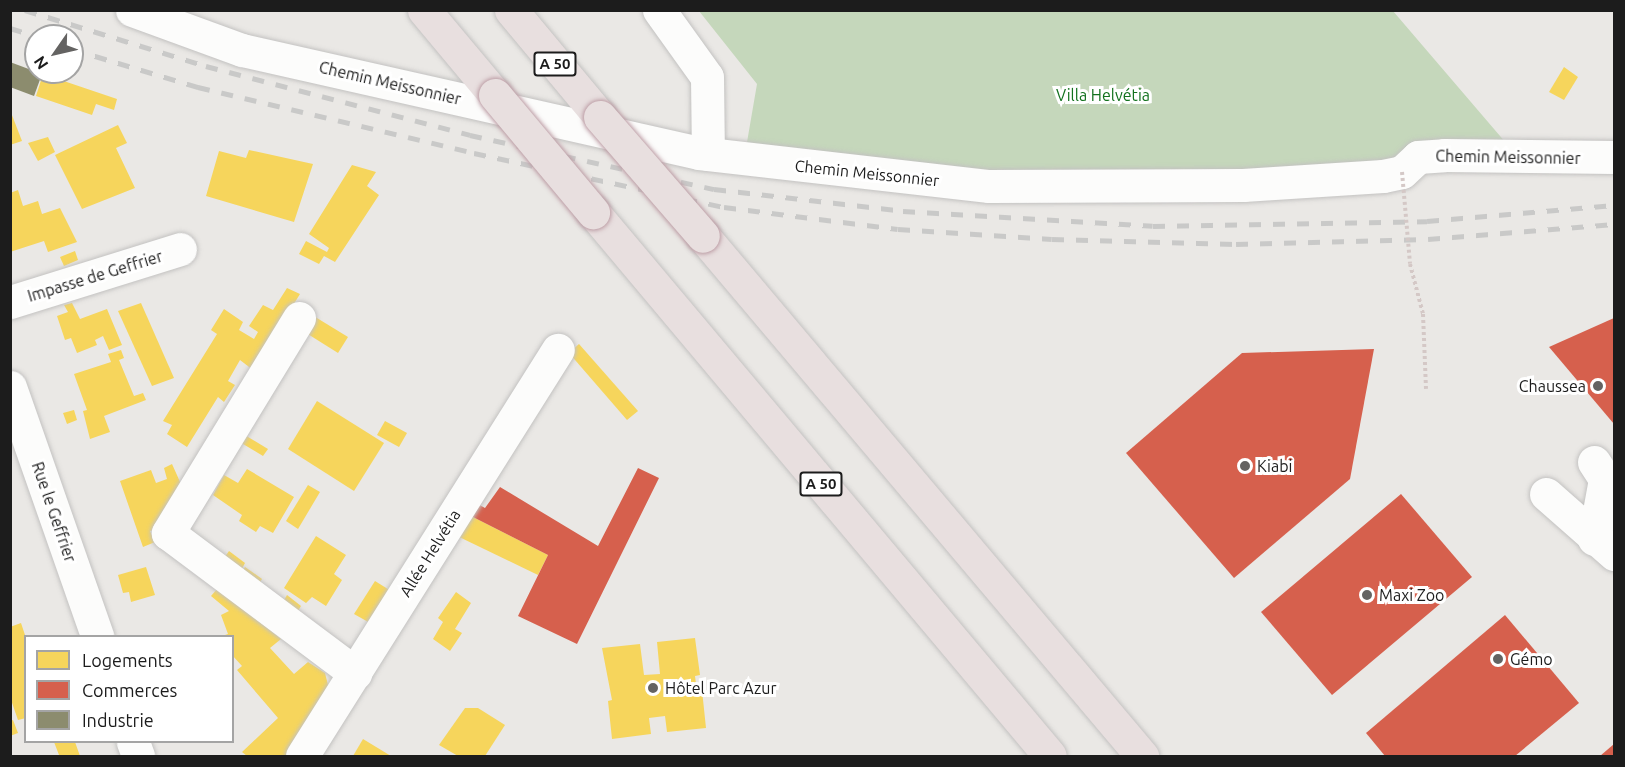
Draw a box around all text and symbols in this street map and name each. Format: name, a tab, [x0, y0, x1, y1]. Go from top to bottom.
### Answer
north arrow	[24, 24, 84, 84]
road number: A 50	[532, 52, 578, 76]
text: N	[30, 53, 52, 73]
street label: Chemin Meissonnier	[317, 57, 463, 109]
park label: Villa Helvétia	[1056, 85, 1150, 105]
street label: Chemin Meissonnier	[1435, 146, 1581, 168]
street label: Chemin Meissonnier	[794, 156, 940, 190]
street label: Impasse de Geffrier	[25, 246, 165, 306]
place label: Chaussea	[1519, 376, 1586, 396]
marker: Chaussea	[1591, 379, 1605, 393]
place label: Kiabi	[1257, 456, 1292, 476]
street label: Rue le Geffrier	[28, 459, 80, 565]
marker: Kiabi	[1238, 459, 1252, 473]
road number: A 50	[798, 472, 844, 496]
street label: Allée Helvétia	[396, 506, 464, 600]
place label: Maxi Zoo	[1379, 585, 1444, 605]
marker: Maxi Zoo	[1360, 588, 1374, 602]
legend	[24, 635, 234, 743]
place label: Gémo	[1510, 649, 1553, 669]
text: Logements	[82, 650, 173, 670]
marker: Gémo	[1491, 652, 1505, 666]
place label: Hôtel Parc Azur	[665, 678, 776, 698]
text: Commerces	[82, 680, 177, 700]
marker: Hôtel Parc Azur	[646, 681, 660, 695]
text: Industrie	[82, 710, 154, 730]

